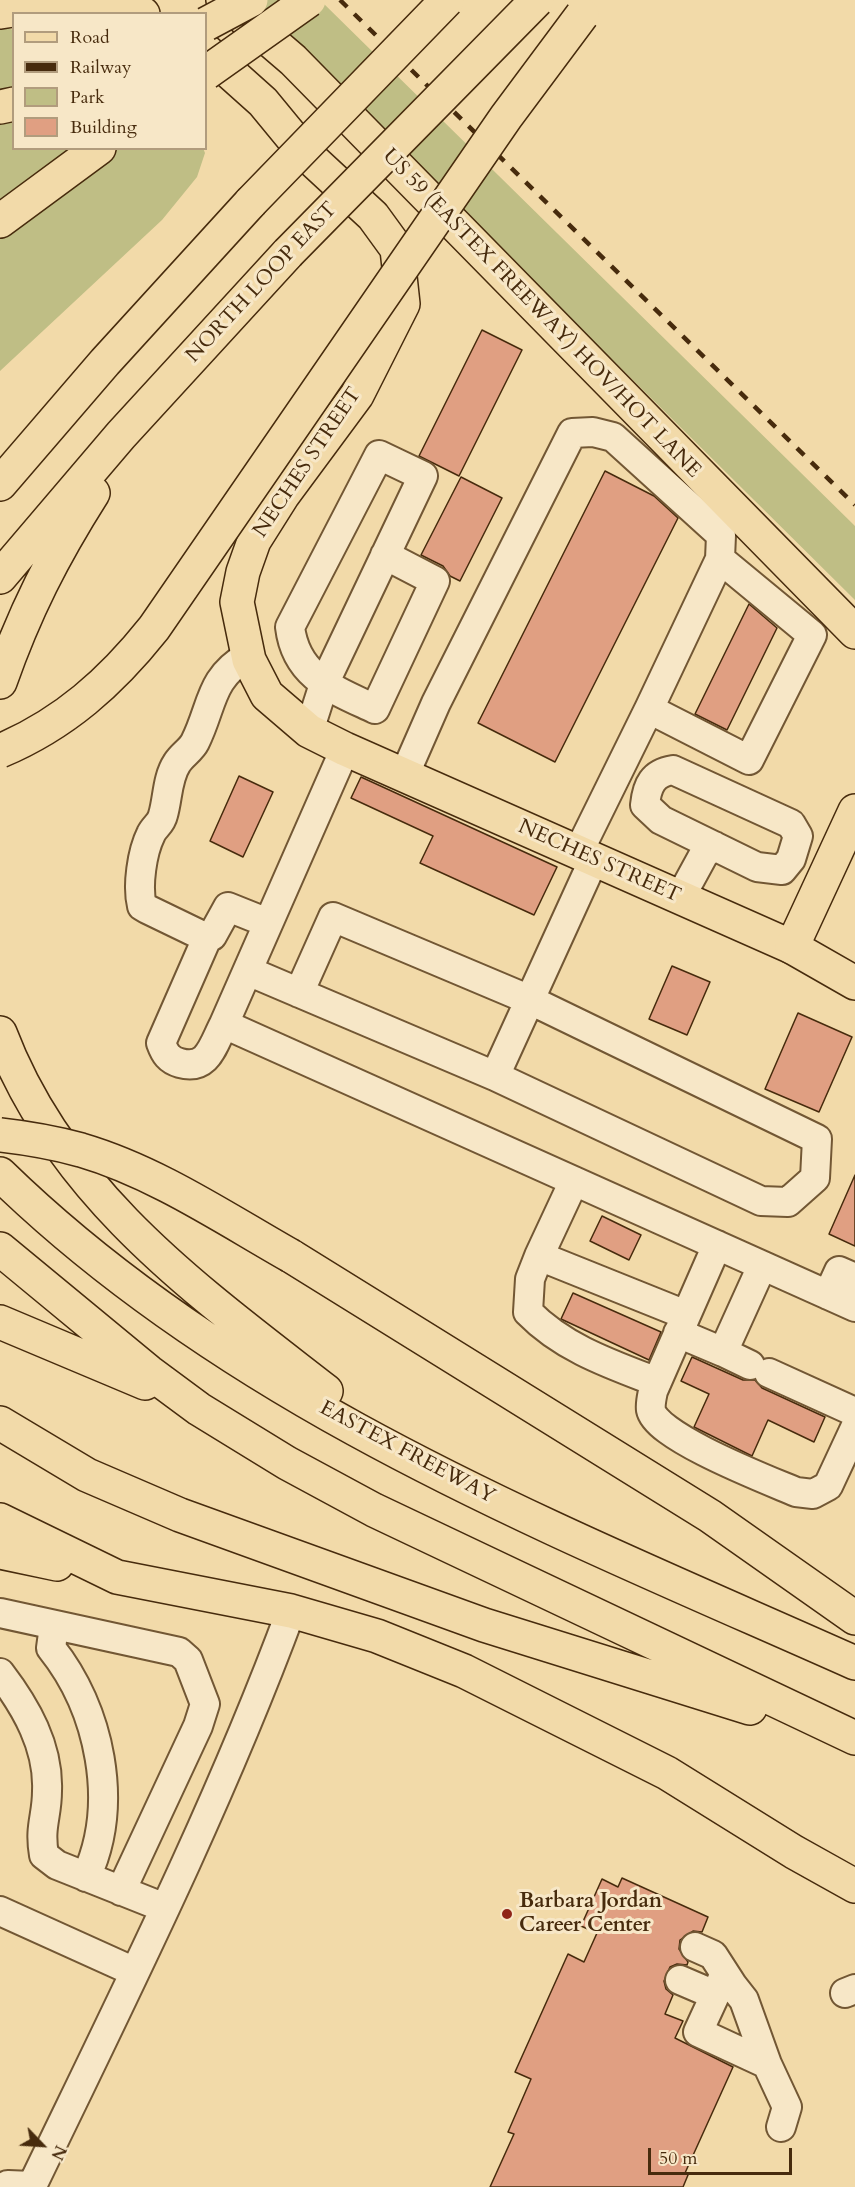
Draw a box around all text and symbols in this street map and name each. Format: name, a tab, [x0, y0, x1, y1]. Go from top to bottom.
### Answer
legend	[12, 12, 207, 150]
text: Road	[70, 25, 110, 50]
text: Railway	[70, 55, 132, 80]
text: Park	[70, 85, 105, 110]
text: Building	[70, 115, 137, 140]
street label: US 59 (EASTEX FREEWAY) HOV/HOT LANE	[376, 144, 706, 484]
street label: NORTH LOOP EAST	[181, 198, 343, 368]
street label: NECHES STREET	[249, 383, 367, 543]
street label: NECHES STREET	[514, 815, 684, 909]
street label: EASTEX FREEWAY	[315, 1396, 499, 1510]
place label: Barbara Jordan Career Center	[519, 1889, 662, 1939]
marker: Barbara Jordan Career Center	[500, 1907, 514, 1921]
north arrow	[12, 2115, 72, 2175]
scale bar	[651, 2136, 795, 2174]
text: N	[45, 2142, 71, 2164]
text: 50 m	[659, 2146, 698, 2171]

